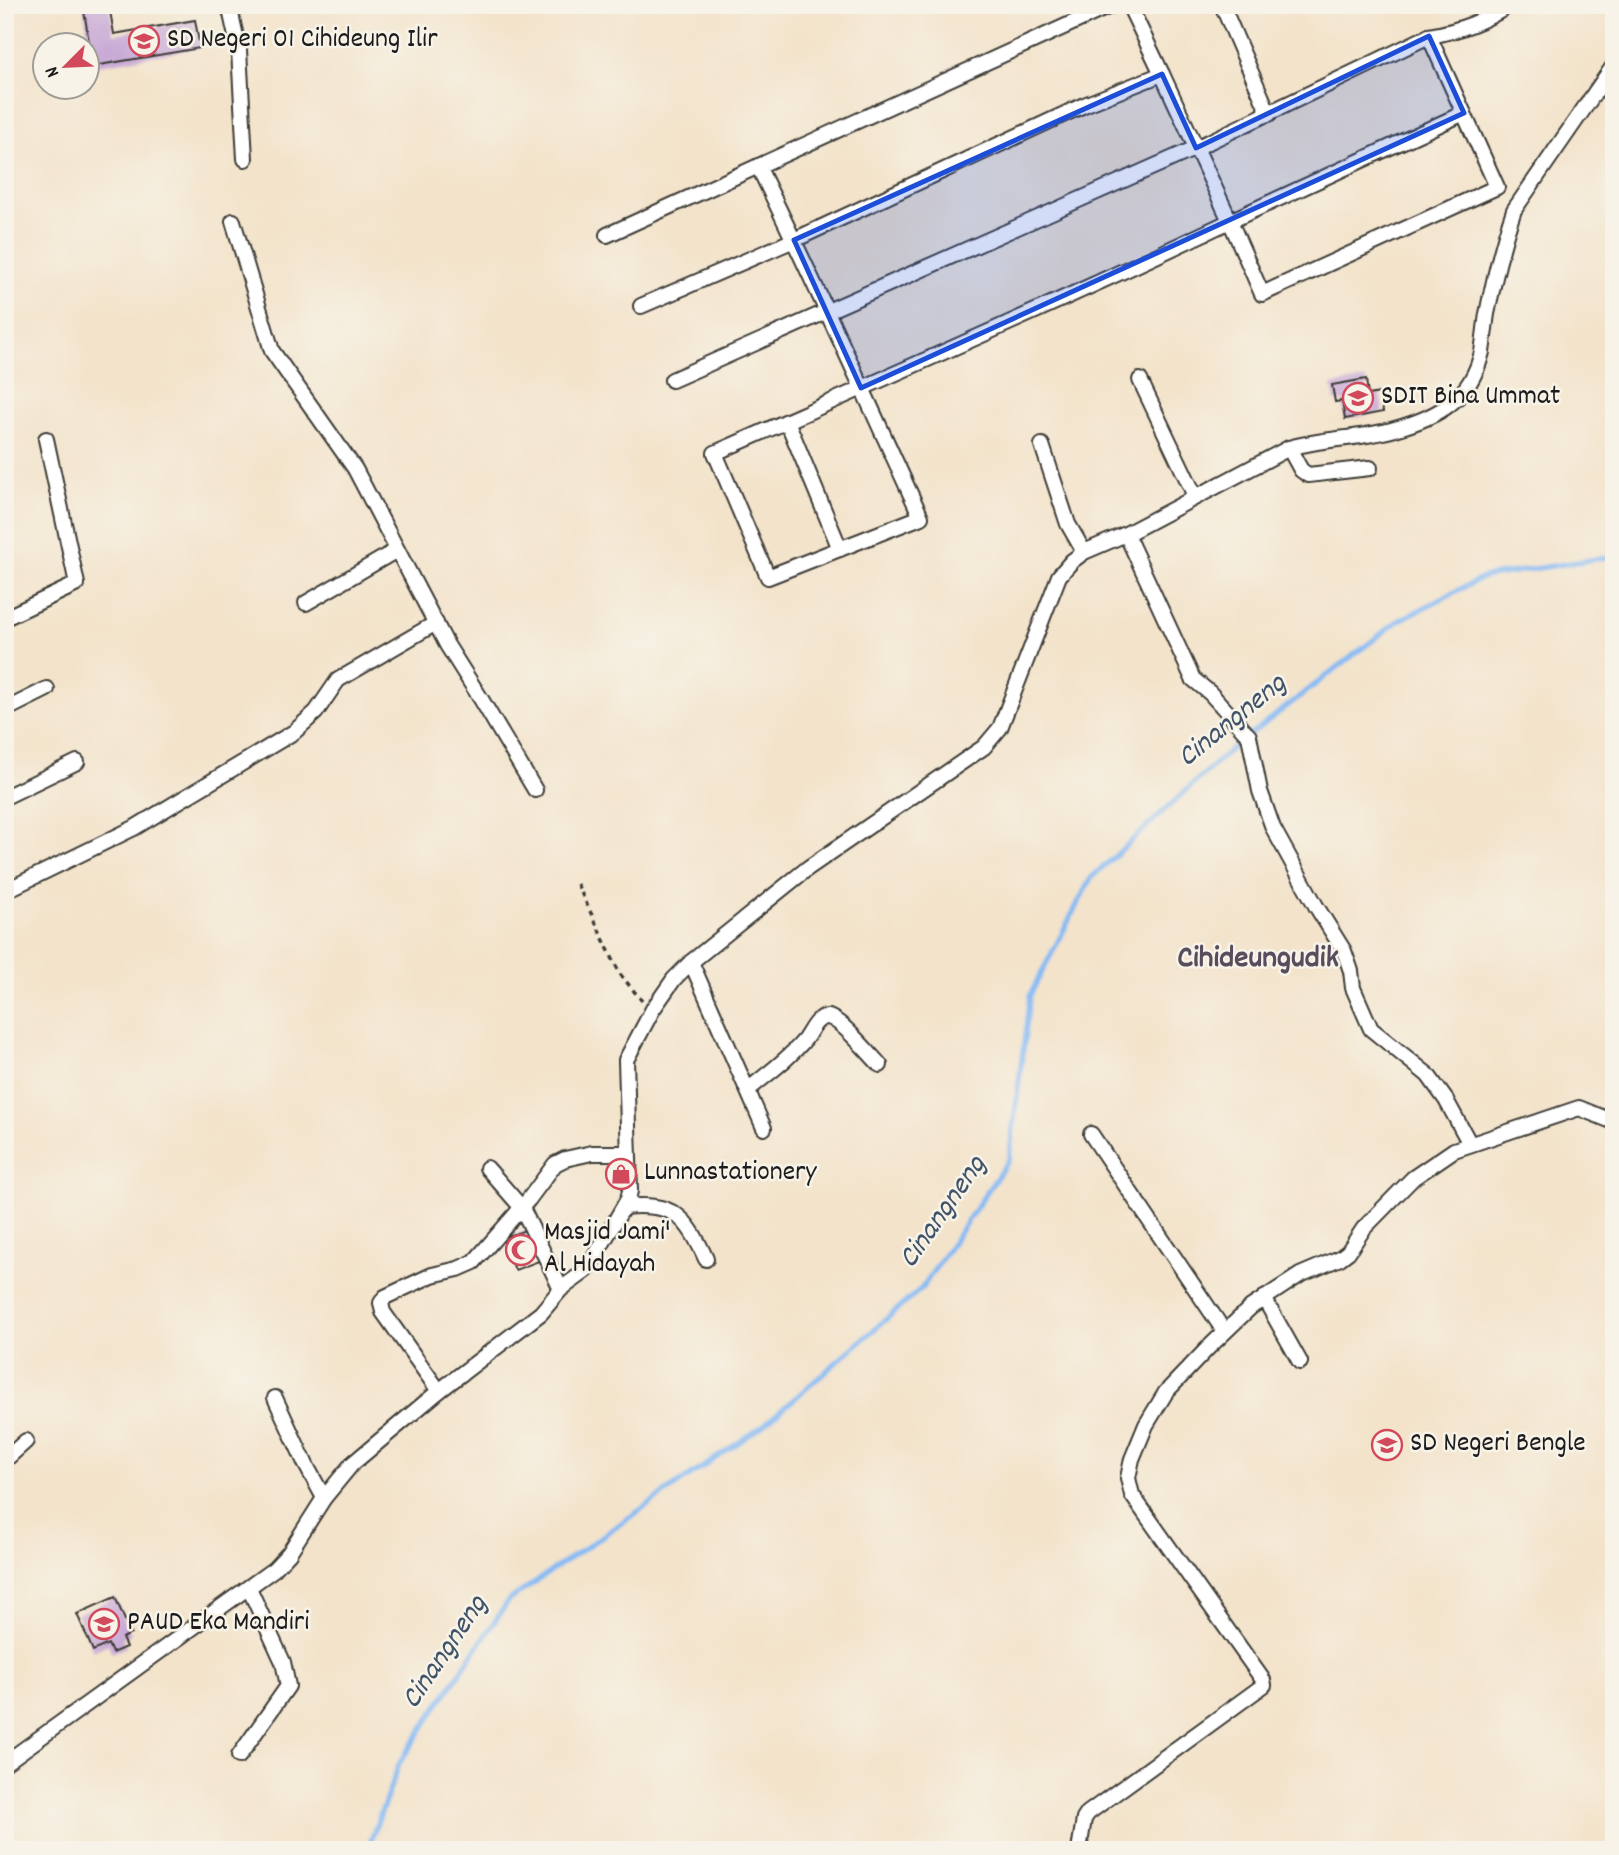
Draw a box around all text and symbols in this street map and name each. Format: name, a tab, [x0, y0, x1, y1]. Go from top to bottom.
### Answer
place label: SD Negeri 01 Cihideung Ilir	[167, 21, 438, 61]
school or university icon: SD Negeri 01 Cihideung Ilir	[127, 24, 161, 58]
north arrow	[32, 32, 102, 102]
text: N	[39, 62, 68, 81]
place label: SDIT Bina Ummat	[1381, 378, 1560, 418]
school or university icon: SDIT Bina Ummat	[1341, 381, 1375, 415]
water label: Cinangneng	[1169, 664, 1297, 779]
district label: Cihideungudik	[1177, 937, 1339, 983]
water label: Cinangneng	[889, 1147, 999, 1278]
place label: Lunnastationery	[644, 1154, 817, 1194]
shop icon: Lunnastationery	[604, 1157, 638, 1191]
place label: Masjid Jami' Al Hidayah	[544, 1214, 671, 1286]
mosque icon: Masjid Jami' Al Hidayah	[504, 1233, 538, 1267]
place label: SD Negeri Bengle	[1410, 1425, 1586, 1465]
school or university icon: SD Negeri Bengle	[1370, 1428, 1404, 1462]
water label: Cinangneng	[392, 1587, 500, 1719]
place label: PAUD Eka Mandiri	[127, 1604, 309, 1644]
school or university icon: PAUD Eka Mandiri	[87, 1607, 121, 1641]

